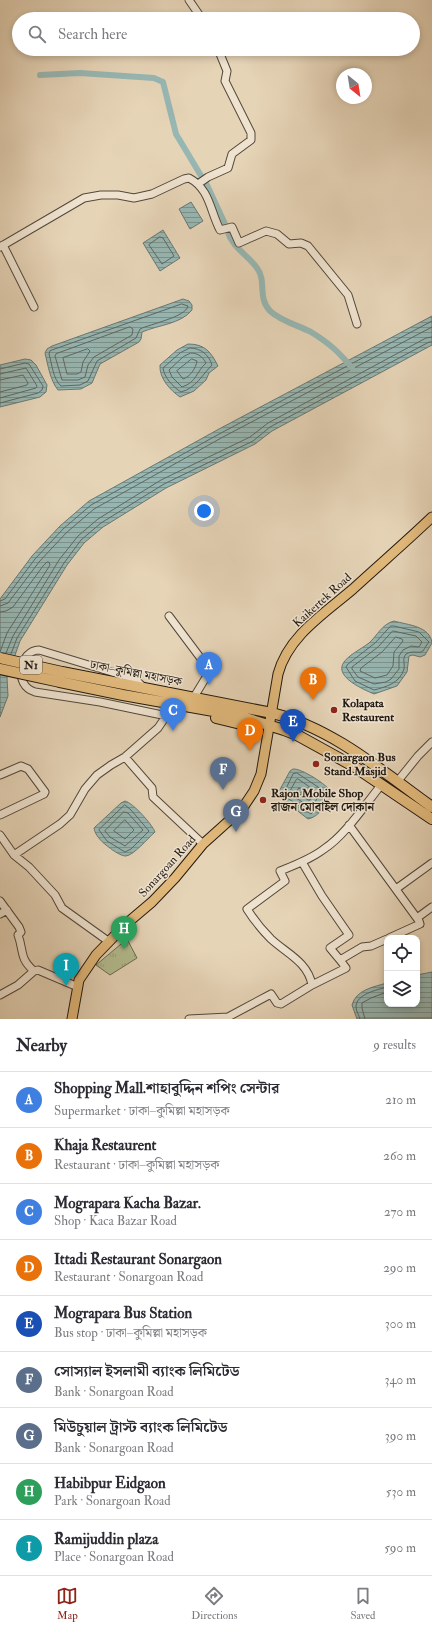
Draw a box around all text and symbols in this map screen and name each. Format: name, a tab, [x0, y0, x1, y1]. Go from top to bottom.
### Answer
search box	[12, 12, 420, 56]
icon: search	[26, 23, 48, 45]
text: Search here	[58, 25, 127, 44]
north arrow	[336, 68, 372, 104]
your location	[194, 501, 214, 521]
street label: Kaikertek Road	[290, 570, 355, 631]
pin: A	[196, 652, 222, 685]
road number: N1	[20, 656, 42, 674]
street label: ঢাকা–কুমিল্লা মহাসড়ক	[88, 656, 184, 690]
pin: B	[300, 667, 326, 700]
place label: Kolapata Restaurent	[342, 696, 394, 725]
pin: C	[160, 698, 186, 731]
marker: Kolapata Restaurent	[329, 705, 339, 715]
pin: E	[280, 709, 306, 742]
pin: D	[237, 718, 263, 751]
place label: Sonargaon Bus Stand Masjid	[324, 750, 396, 779]
pin: F	[210, 757, 236, 790]
marker: Sonargaon Bus Stand Masjid	[311, 759, 321, 769]
place label: Rajon Mobile Shop রাজন মোবাইল দোকান	[270, 786, 375, 815]
marker: Rajon Mobile Shop রাজন মোবাইল দোকান	[258, 795, 268, 805]
pin: G	[223, 799, 249, 832]
street label: Sonargoan Road	[136, 832, 199, 900]
pin: H	[111, 916, 137, 949]
map controls	[384, 935, 420, 1007]
button: locate	[384, 935, 420, 971]
pin: I	[53, 953, 79, 986]
button: layers	[384, 971, 420, 1007]
text: Nearby	[16, 1035, 67, 1056]
text: 9 results	[373, 1037, 416, 1053]
text: Shopping Mall.শাহাবুদ্দিন শপিং সেন্টার	[54, 1079, 279, 1098]
text: A	[25, 1092, 33, 1108]
text: 210 m	[385, 1092, 416, 1108]
text: Supermarket · ঢাকা–কুমিল্লা মহাসড়ক	[54, 1103, 230, 1119]
text: Khaja Restaurent	[54, 1136, 156, 1155]
text: B	[25, 1148, 33, 1164]
text: 260 m	[383, 1148, 416, 1164]
text: Restaurant · ঢাকা–কুমিল্লা মহাসড়ক	[54, 1157, 219, 1173]
text: Mograpara Kacha Bazar.	[54, 1194, 201, 1213]
text: C	[24, 1204, 34, 1220]
text: 270 m	[384, 1204, 416, 1220]
text: Shop · Kaca Bazar Road	[54, 1213, 177, 1229]
text: Ittadi Restaurant Sonargaon	[54, 1250, 222, 1269]
text: D	[24, 1260, 34, 1276]
text: 290 m	[383, 1260, 416, 1276]
text: Restaurant · Sonargoan Road	[54, 1269, 203, 1285]
text: Mograpara Bus Station	[54, 1304, 192, 1323]
text: E	[24, 1316, 34, 1332]
text: 300 m	[385, 1316, 416, 1332]
text: Bus stop · ঢাকা–কুমিল্লা মহাসড়ক	[54, 1325, 207, 1341]
text: সোস্যাল ইসলামী ব্যাংক লিমিটেড	[54, 1362, 239, 1381]
text: F	[25, 1372, 33, 1388]
text: 340 m	[385, 1372, 416, 1388]
text: Bank · Sonargoan Road	[54, 1384, 174, 1400]
text: মিউচুয়াল ট্রাস্ট ব্যাংক লিমিটেড	[54, 1418, 227, 1437]
text: G	[24, 1428, 34, 1444]
text: 390 m	[385, 1428, 416, 1444]
text: Bank · Sonargoan Road	[54, 1440, 174, 1456]
text: Habibpur Eidgaon	[54, 1474, 166, 1493]
text: H	[24, 1484, 34, 1500]
text: 530 m	[386, 1484, 416, 1500]
text: Park · Sonargoan Road	[54, 1493, 171, 1509]
text: Ramijuddin plaza	[54, 1530, 158, 1549]
text: I	[26, 1540, 32, 1556]
text: 590 m	[384, 1540, 416, 1556]
text: Place · Sonargoan Road	[54, 1549, 174, 1565]
tab: Map	[56, 1585, 78, 1622]
tab: Directions	[191, 1585, 238, 1622]
tab: Saved	[350, 1585, 376, 1622]

